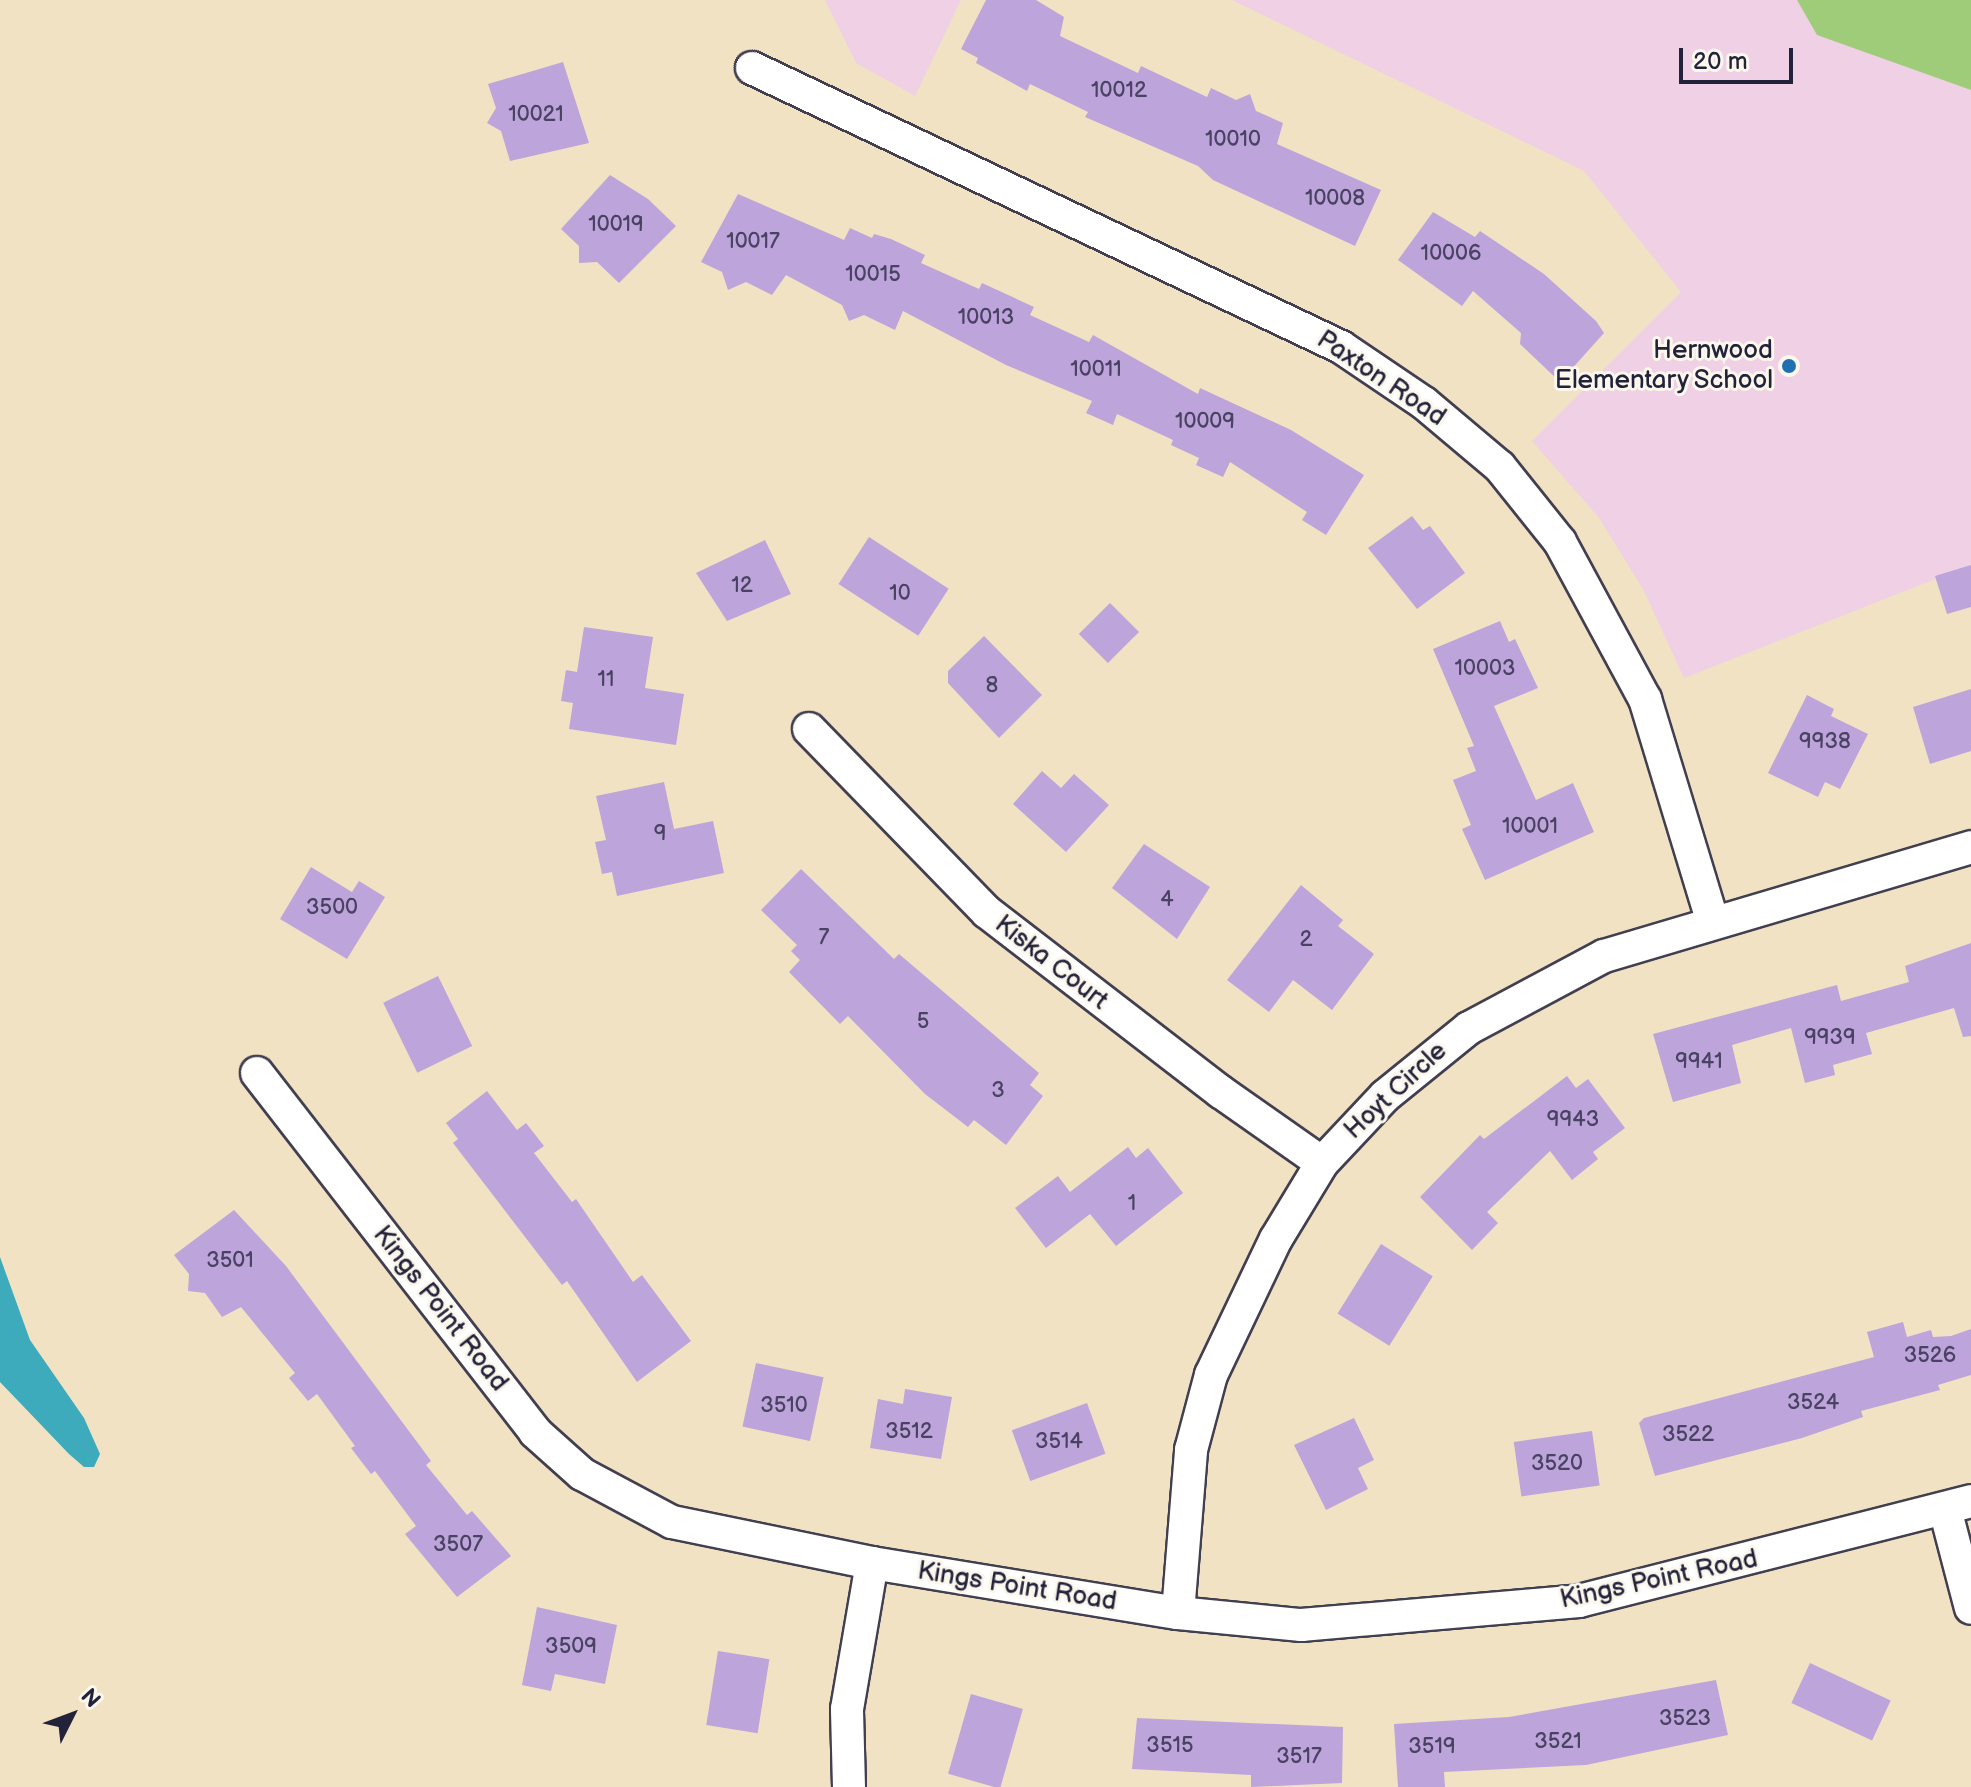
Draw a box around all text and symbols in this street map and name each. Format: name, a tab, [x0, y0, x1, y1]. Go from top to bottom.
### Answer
scale bar	[1683, 32, 1797, 82]
text: 20 m	[1693, 47, 1748, 76]
house number: 10012	[1091, 78, 1147, 104]
house number: 10021	[508, 102, 564, 128]
house number: 10010	[1205, 127, 1261, 153]
house number: 10008	[1305, 186, 1365, 212]
house number: 10019	[588, 212, 644, 238]
house number: 10017	[726, 229, 780, 255]
house number: 10006	[1421, 241, 1481, 267]
house number: 10015	[845, 262, 901, 288]
house number: 10013	[958, 305, 1014, 331]
street label: Paxton Road	[1311, 324, 1451, 434]
place label: Hernwood Elementary School	[1553, 335, 1773, 396]
house number: 10011	[1070, 357, 1122, 383]
marker: Hernwood Elementary School	[1780, 357, 1798, 375]
house number: 10009	[1175, 409, 1235, 435]
house number: 12	[731, 573, 753, 599]
house number: 10	[889, 581, 911, 607]
house number: 10003	[1455, 656, 1515, 682]
house number: 11	[597, 667, 615, 693]
house number: 8	[986, 673, 998, 699]
house number: 9938	[1799, 729, 1851, 755]
house number: 10001	[1502, 814, 1558, 840]
house number: 9	[654, 821, 666, 847]
house number: 4	[1160, 887, 1174, 913]
house number: 3500	[306, 895, 358, 921]
street label: Kiska Court	[988, 909, 1114, 1017]
house number: 7	[819, 925, 829, 951]
house number: 2	[1300, 927, 1312, 953]
house number: 5	[917, 1009, 929, 1035]
house number: 9939	[1804, 1025, 1856, 1051]
street label: Hoyt Circle	[1338, 1036, 1454, 1146]
house number: 9941	[1675, 1049, 1723, 1075]
house number: 3	[991, 1078, 1005, 1104]
house number: 9943	[1547, 1107, 1599, 1133]
house number: 1	[1128, 1191, 1136, 1217]
street label: Kings Point Road	[366, 1220, 514, 1398]
house number: 3501	[206, 1248, 254, 1274]
house number: 3526	[1904, 1343, 1956, 1369]
house number: 3524	[1787, 1390, 1839, 1416]
house number: 3510	[760, 1393, 808, 1419]
house number: 3512	[885, 1419, 933, 1445]
house number: 3522	[1662, 1422, 1714, 1448]
house number: 3514	[1035, 1429, 1083, 1455]
house number: 3520	[1531, 1451, 1583, 1477]
house number: 3507	[433, 1532, 483, 1558]
street label: Kings Point Road	[1557, 1544, 1761, 1616]
street label: Kings Point Road	[915, 1556, 1119, 1618]
house number: 3509	[545, 1634, 597, 1660]
north arrow	[32, 1675, 112, 1755]
text: N	[75, 1683, 106, 1714]
house number: 3523	[1659, 1706, 1711, 1732]
house number: 3521	[1534, 1729, 1582, 1755]
house number: 3515	[1146, 1733, 1194, 1759]
house number: 3519	[1408, 1734, 1456, 1760]
house number: 3517	[1276, 1744, 1322, 1770]

